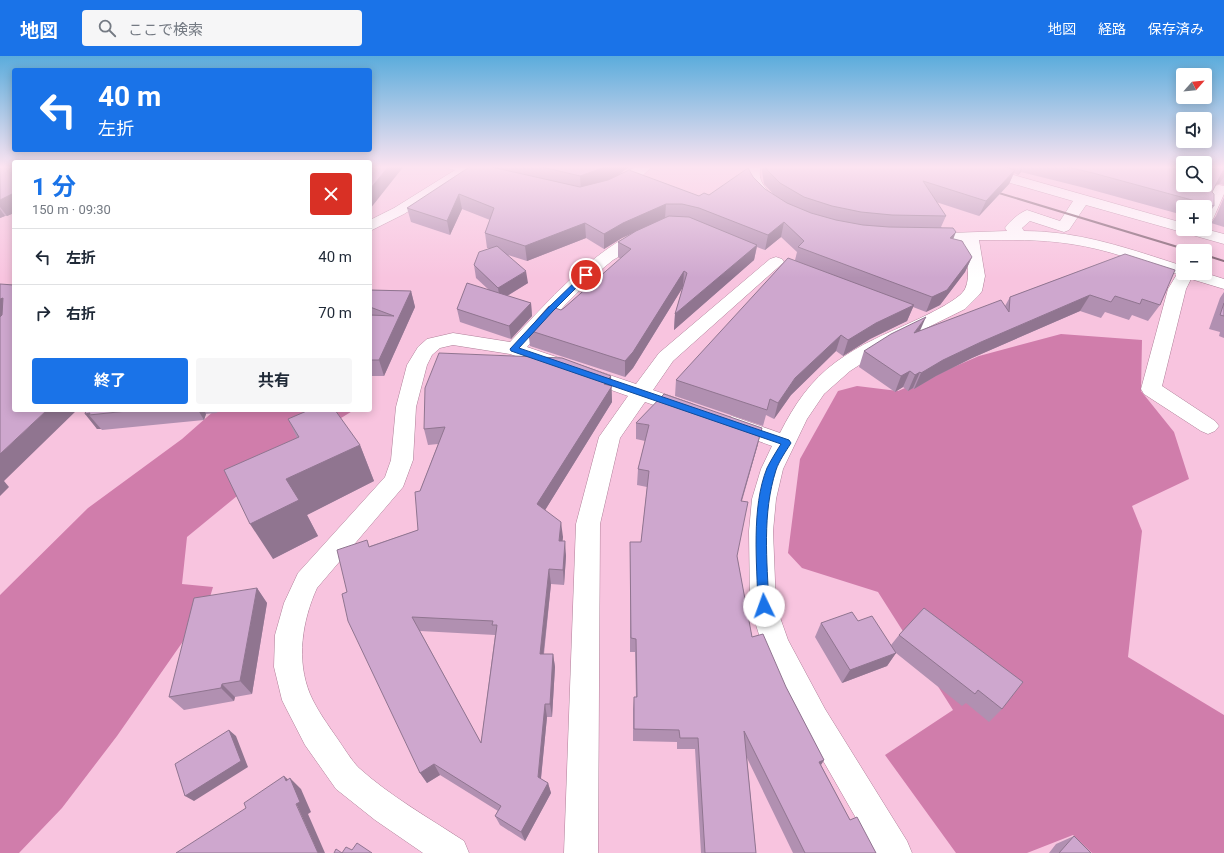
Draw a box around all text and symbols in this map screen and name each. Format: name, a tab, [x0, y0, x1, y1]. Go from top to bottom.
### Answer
search box	[82, 10, 362, 46]
icon: search	[96, 17, 118, 39]
text: 地図	[20, 19, 58, 42]
text: ここで検索	[128, 21, 203, 39]
text: 地図	[1048, 21, 1076, 37]
text: 経路	[1098, 21, 1126, 37]
text: 保存済み	[1148, 21, 1204, 37]
north arrow	[1176, 68, 1212, 104]
map controls	[1176, 68, 1212, 280]
text: 40 m	[98, 80, 161, 113]
icon: left	[32, 84, 84, 136]
button: sound	[1176, 112, 1212, 148]
text: 左折	[98, 118, 134, 139]
button: search	[1176, 156, 1212, 192]
text: 1 分	[32, 173, 76, 201]
button: close	[310, 173, 352, 215]
button: +	[1176, 200, 1212, 236]
text: 150 m · 09:30	[32, 202, 111, 217]
button: −	[1176, 244, 1212, 280]
icon: left	[32, 246, 54, 268]
text: 40 m	[318, 248, 352, 266]
text: 左折	[66, 249, 96, 267]
pin	[569, 258, 603, 292]
icon: arrive	[575, 264, 597, 286]
icon: right	[32, 302, 54, 324]
text: 70 m	[318, 304, 352, 322]
text: 右折	[66, 305, 96, 323]
button: 終了	[32, 358, 188, 404]
button: 共有	[196, 358, 352, 404]
position arrow	[743, 585, 785, 627]

